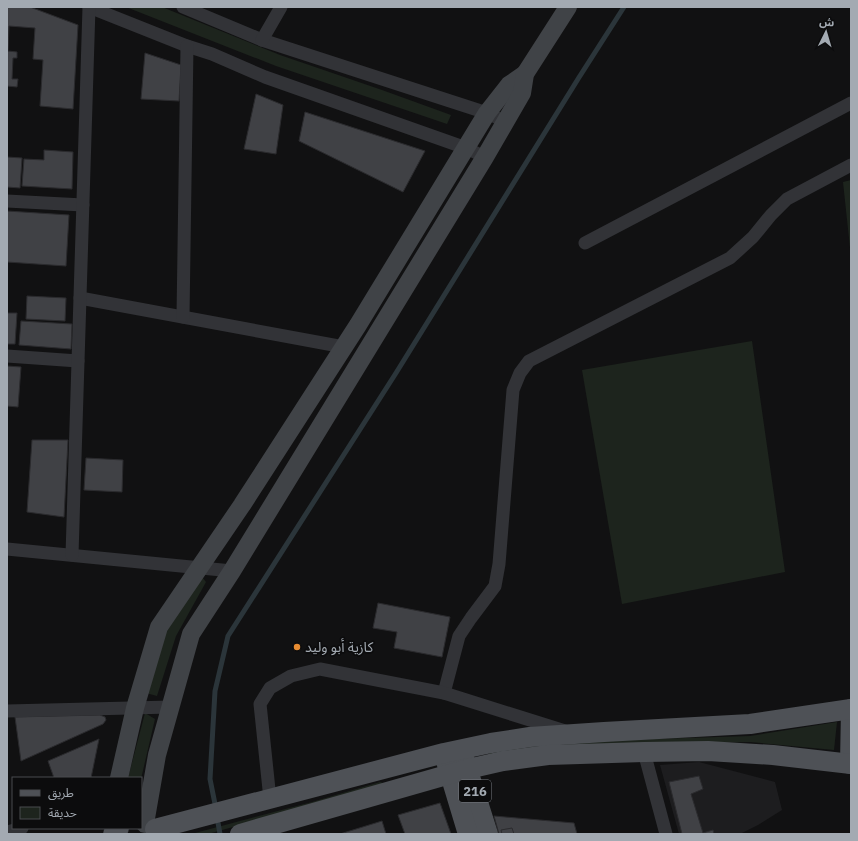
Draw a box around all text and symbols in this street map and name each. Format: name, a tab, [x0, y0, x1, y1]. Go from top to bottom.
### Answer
north arrow	[806, 12, 846, 52]
text: ش	[819, 14, 835, 30]
place label: كازية أبو وليد	[305, 638, 374, 656]
marker: كازية أبو وليد	[292, 642, 302, 652]
legend	[12, 777, 142, 829]
road number: 216	[459, 780, 491, 802]
text: طريق	[48, 785, 74, 801]
text: حديقة	[48, 805, 77, 820]

